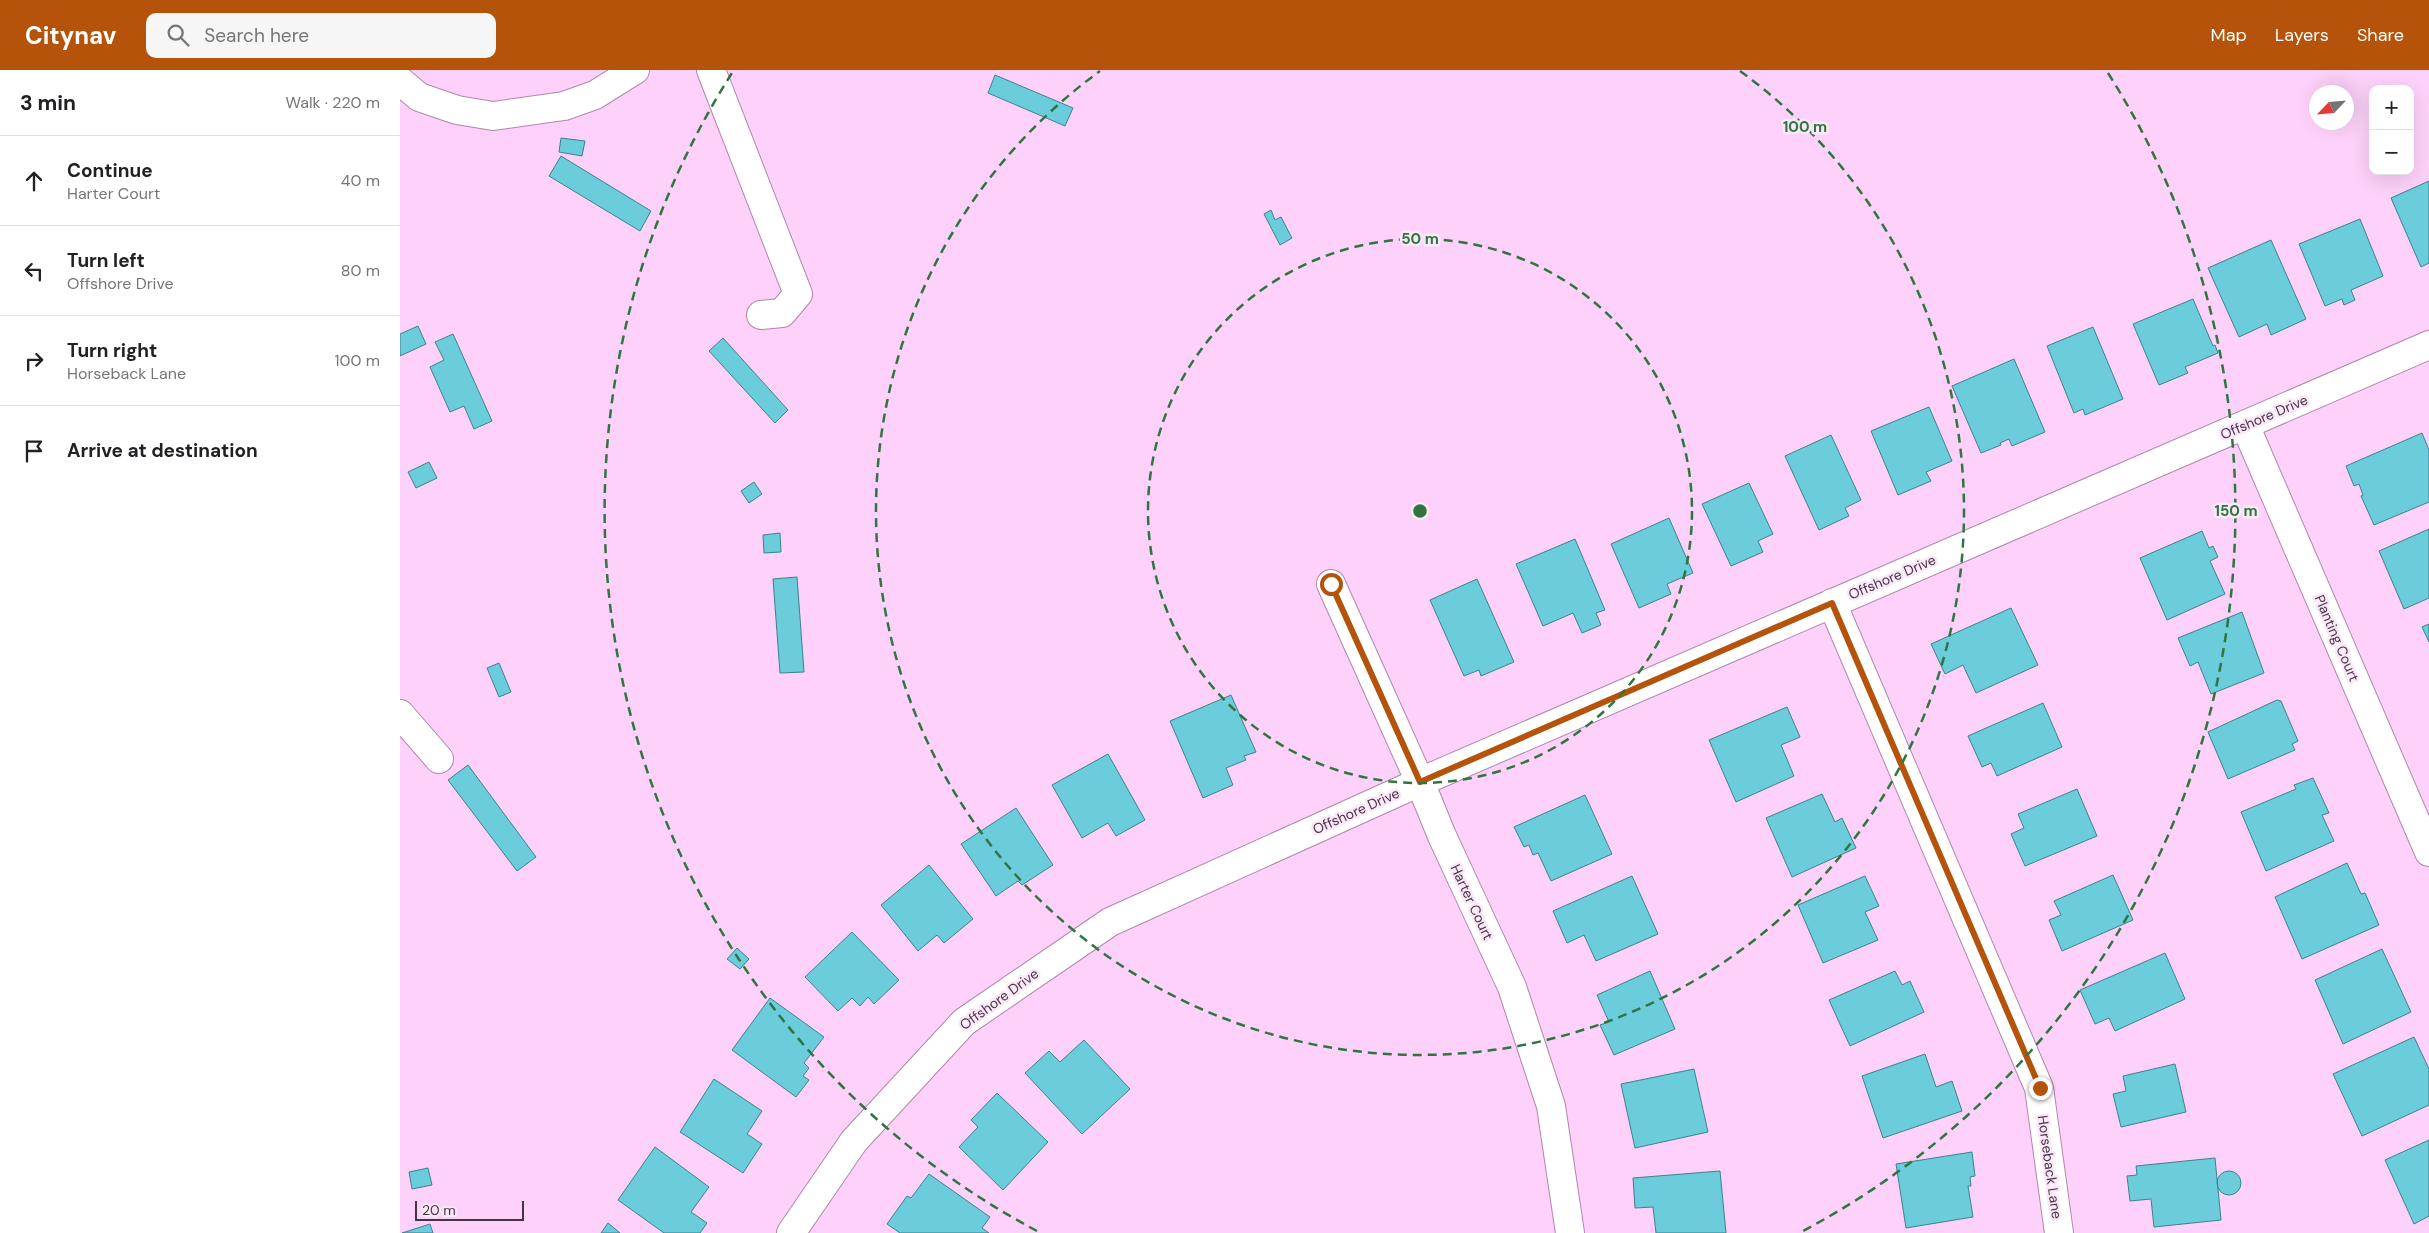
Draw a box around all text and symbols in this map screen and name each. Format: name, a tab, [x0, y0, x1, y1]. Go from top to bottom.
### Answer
search box	[146, 13, 496, 58]
text: Citynav	[25, 20, 116, 51]
icon: search	[164, 21, 192, 49]
text: Search here	[204, 23, 309, 48]
text: Map	[2211, 23, 2247, 47]
text: Layers	[2275, 23, 2329, 47]
text: Share	[2357, 23, 2404, 47]
north arrow	[2309, 85, 2354, 130]
map controls	[2369, 85, 2414, 175]
button: +	[2369, 85, 2414, 130]
text: 3 min	[20, 89, 76, 117]
text: Walk · 220 m	[286, 92, 380, 113]
text: 100 m	[1783, 117, 1827, 137]
button: −	[2369, 130, 2414, 175]
text: Continue	[67, 158, 153, 183]
icon: ahead	[20, 167, 48, 195]
text: 40 m	[341, 170, 380, 191]
text: Harter Court	[67, 183, 160, 204]
text: 50 m	[1401, 229, 1439, 249]
text: Turn left	[67, 248, 145, 273]
icon: left	[20, 257, 48, 285]
text: 80 m	[341, 260, 380, 281]
text: Offshore Drive	[67, 273, 174, 294]
text: Turn right	[67, 338, 157, 363]
icon: right	[20, 347, 48, 375]
text: 100 m	[335, 350, 380, 371]
text: Horseback Lane	[67, 363, 186, 384]
street label: Offshore Drive	[2218, 390, 2310, 443]
icon: arrive	[20, 437, 48, 465]
text: Arrive at destination	[67, 438, 258, 463]
text: 150 m	[2215, 501, 2258, 521]
centre of rings	[1411, 502, 1429, 520]
street label: Offshore Drive	[1846, 550, 1938, 603]
route start	[1320, 573, 1343, 596]
street label: Planting Court	[2311, 592, 2363, 684]
street label: Offshore Drive	[1310, 784, 1402, 838]
street label: Harter Court	[1447, 861, 1497, 943]
street label: Offshore Drive	[956, 964, 1042, 1034]
route end	[2029, 1077, 2052, 1100]
street label: Horseback Lane	[2034, 1114, 2066, 1220]
scale bar	[415, 1198, 524, 1221]
text: 20 m	[422, 1201, 456, 1219]

